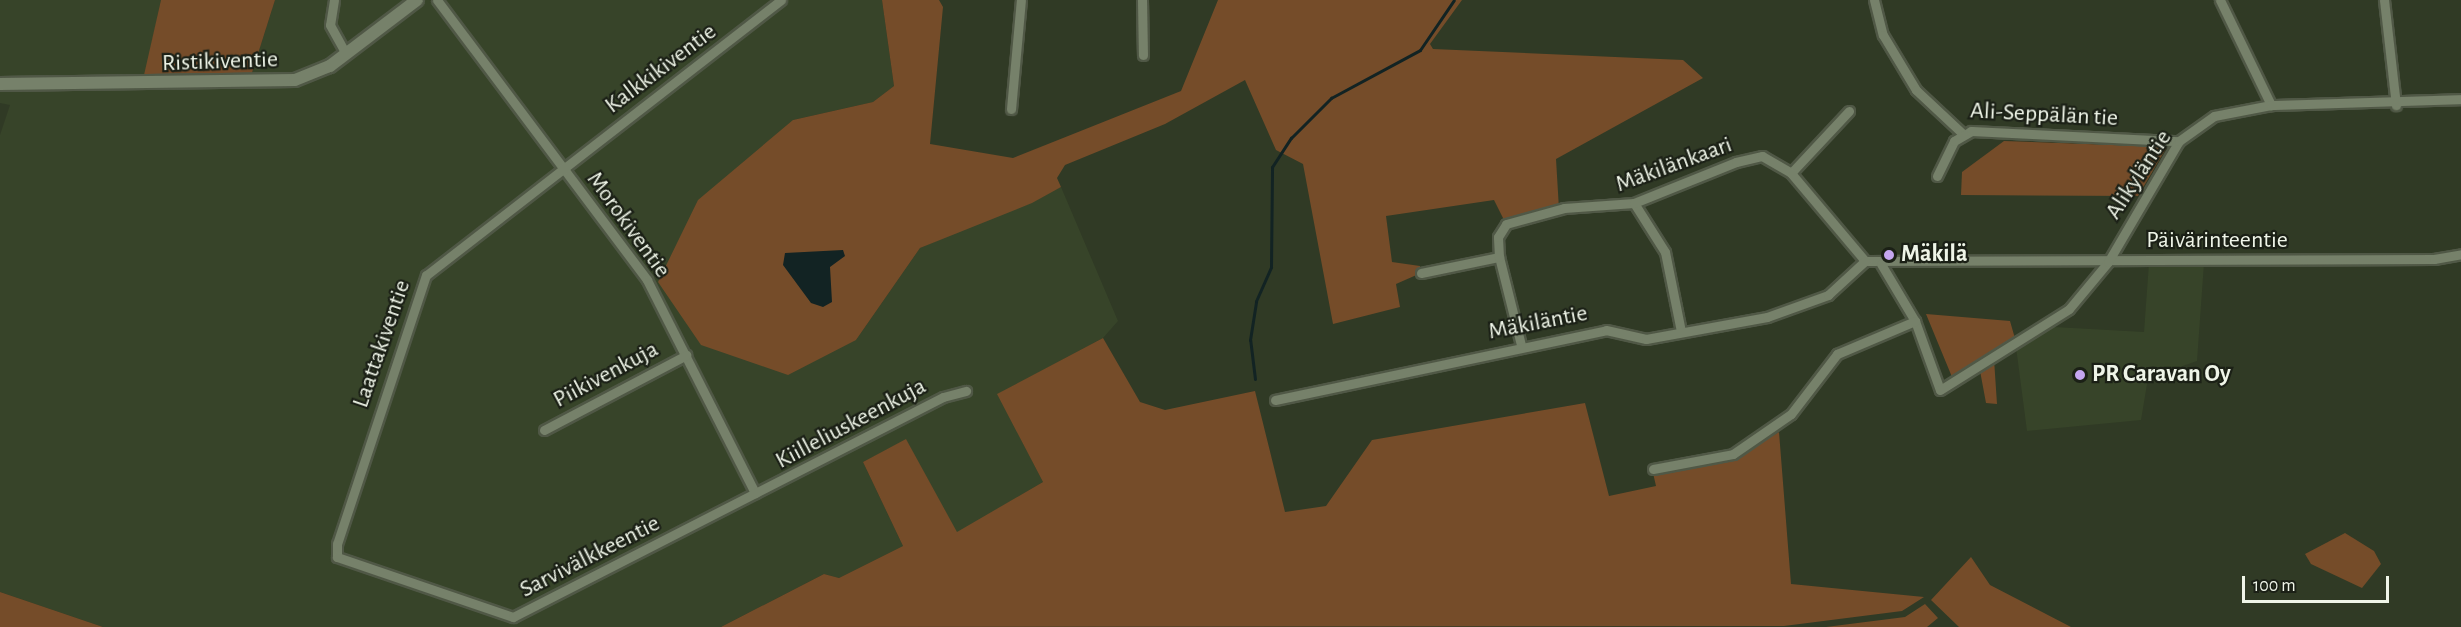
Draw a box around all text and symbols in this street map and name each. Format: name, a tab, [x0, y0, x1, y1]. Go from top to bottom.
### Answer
street label: Kalkkikiventie	[600, 18, 722, 120]
street label: Ristikiventie	[162, 46, 278, 78]
street label: Ali-Seppälän tie	[1969, 97, 2119, 133]
street label: Alikyläntie	[2100, 125, 2178, 225]
street label: Mäkilänkaari	[1612, 131, 1736, 199]
street label: Morokiventie	[580, 166, 676, 284]
street label: Päivärinteentie	[2146, 227, 2288, 255]
place label: Mäkilä	[1901, 241, 1967, 269]
marker: Mäkilä	[1882, 248, 1896, 262]
street label: Laattakiventie	[347, 276, 417, 412]
street label: Mäkiläntie	[1486, 299, 1590, 347]
street label: Piikivenkuja	[549, 335, 663, 415]
place label: PR Caravan Oy	[2092, 361, 2231, 389]
marker: PR Caravan Oy	[2073, 368, 2087, 382]
street label: Kiilleliuskeenkuja	[771, 372, 931, 476]
street label: Sarvivälkkeentie	[515, 509, 665, 605]
scale bar	[2245, 564, 2392, 602]
text: 100 m	[2253, 577, 2296, 595]

